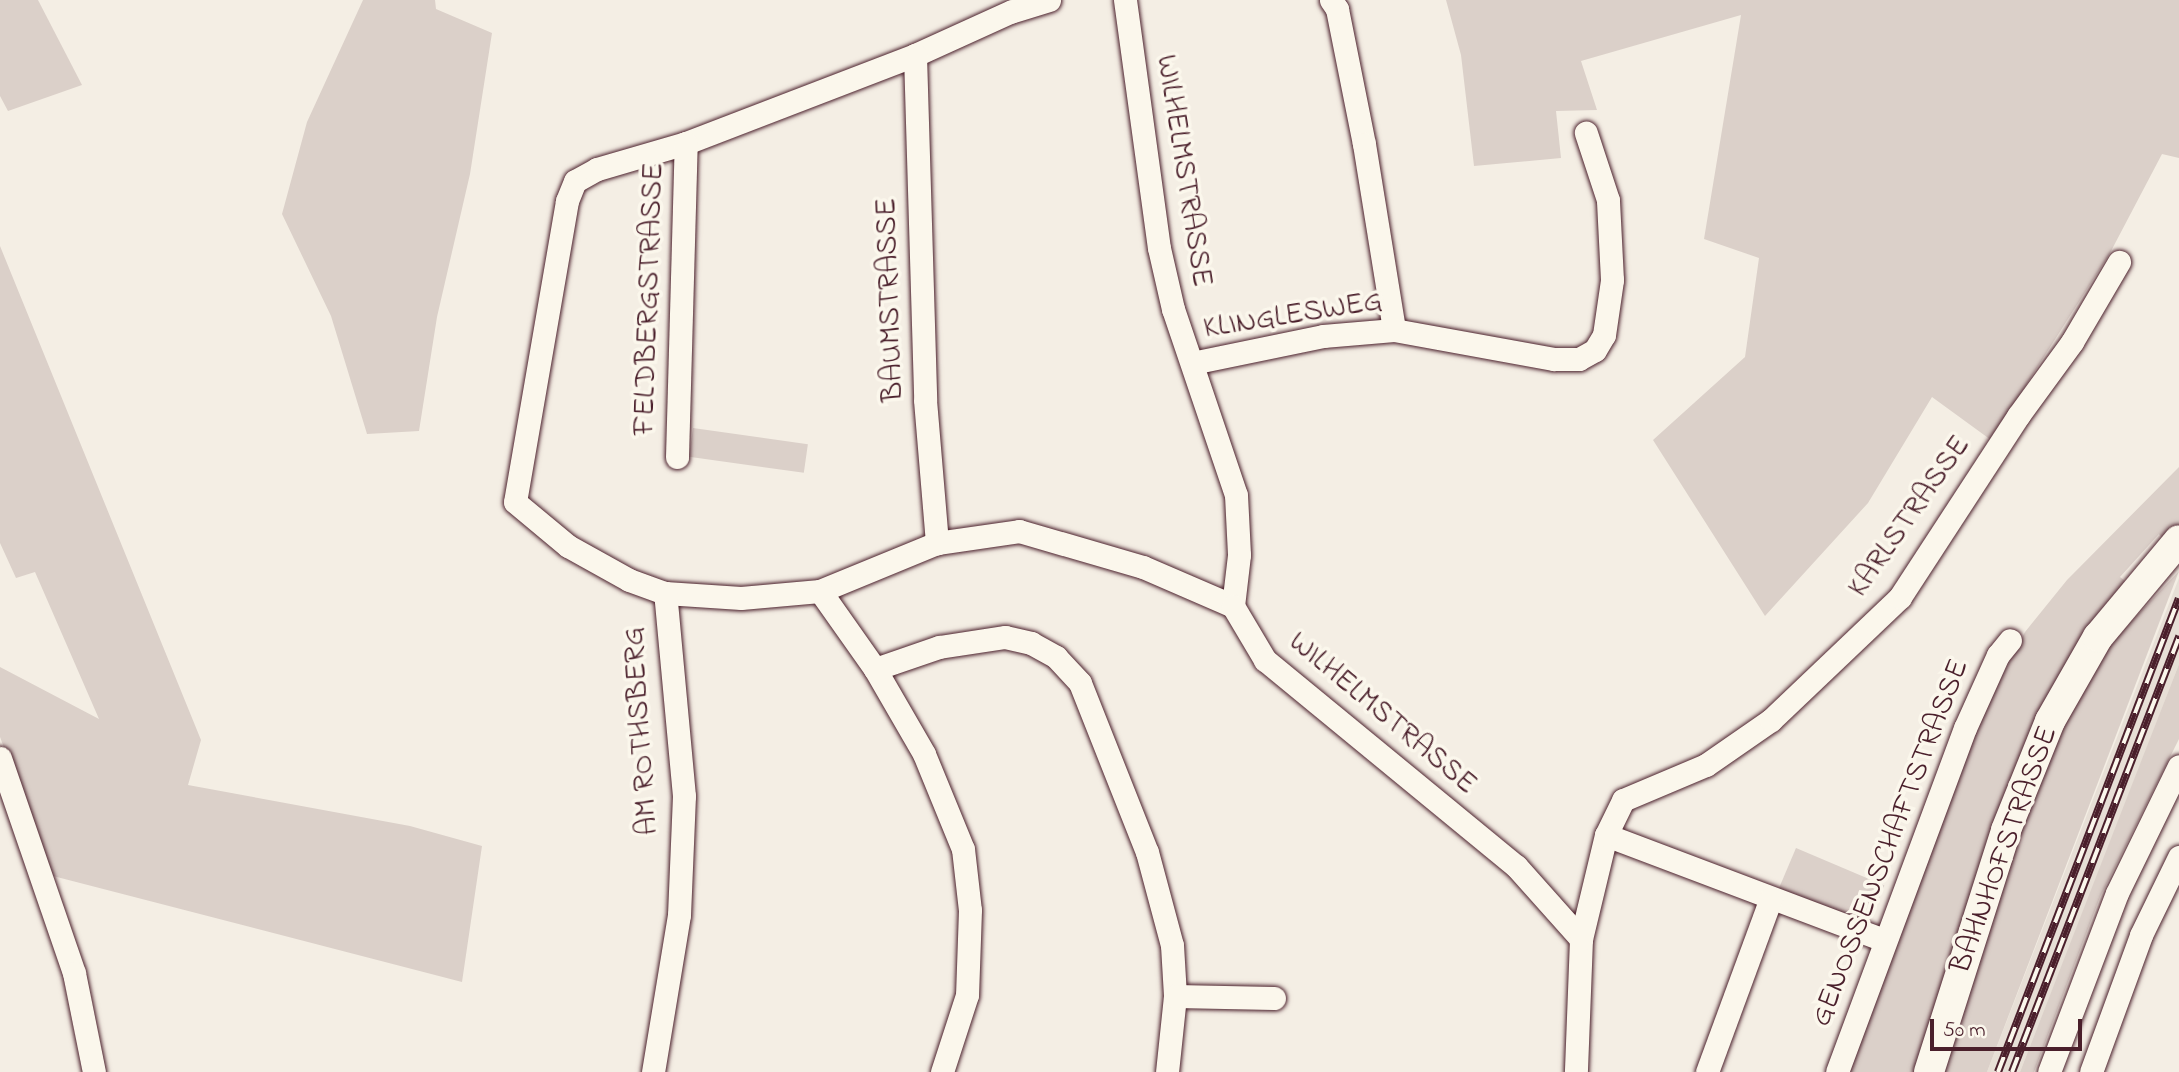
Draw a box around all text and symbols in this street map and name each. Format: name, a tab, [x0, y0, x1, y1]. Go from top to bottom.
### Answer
street label: WILHELMSTRASSE	[1147, 52, 1219, 290]
street label: FELDBERGSTRASSE	[627, 162, 673, 436]
street label: BAUMSTRASSE	[869, 197, 913, 403]
street label: KLINGLESWEG	[1201, 284, 1385, 348]
street label: KARLSTRASSE	[1841, 429, 1979, 605]
street label: WILHELMSTRASSE	[1281, 625, 1483, 803]
street label: AM ROTHSBERG	[617, 626, 667, 836]
street label: GENOSSENSCHAFTSTRASSE	[1804, 654, 1978, 1032]
street label: BAHNHOFSTRASSE	[1944, 721, 2066, 979]
scale bar	[1934, 1006, 2086, 1050]
text: 50 m	[1943, 1016, 1986, 1046]

